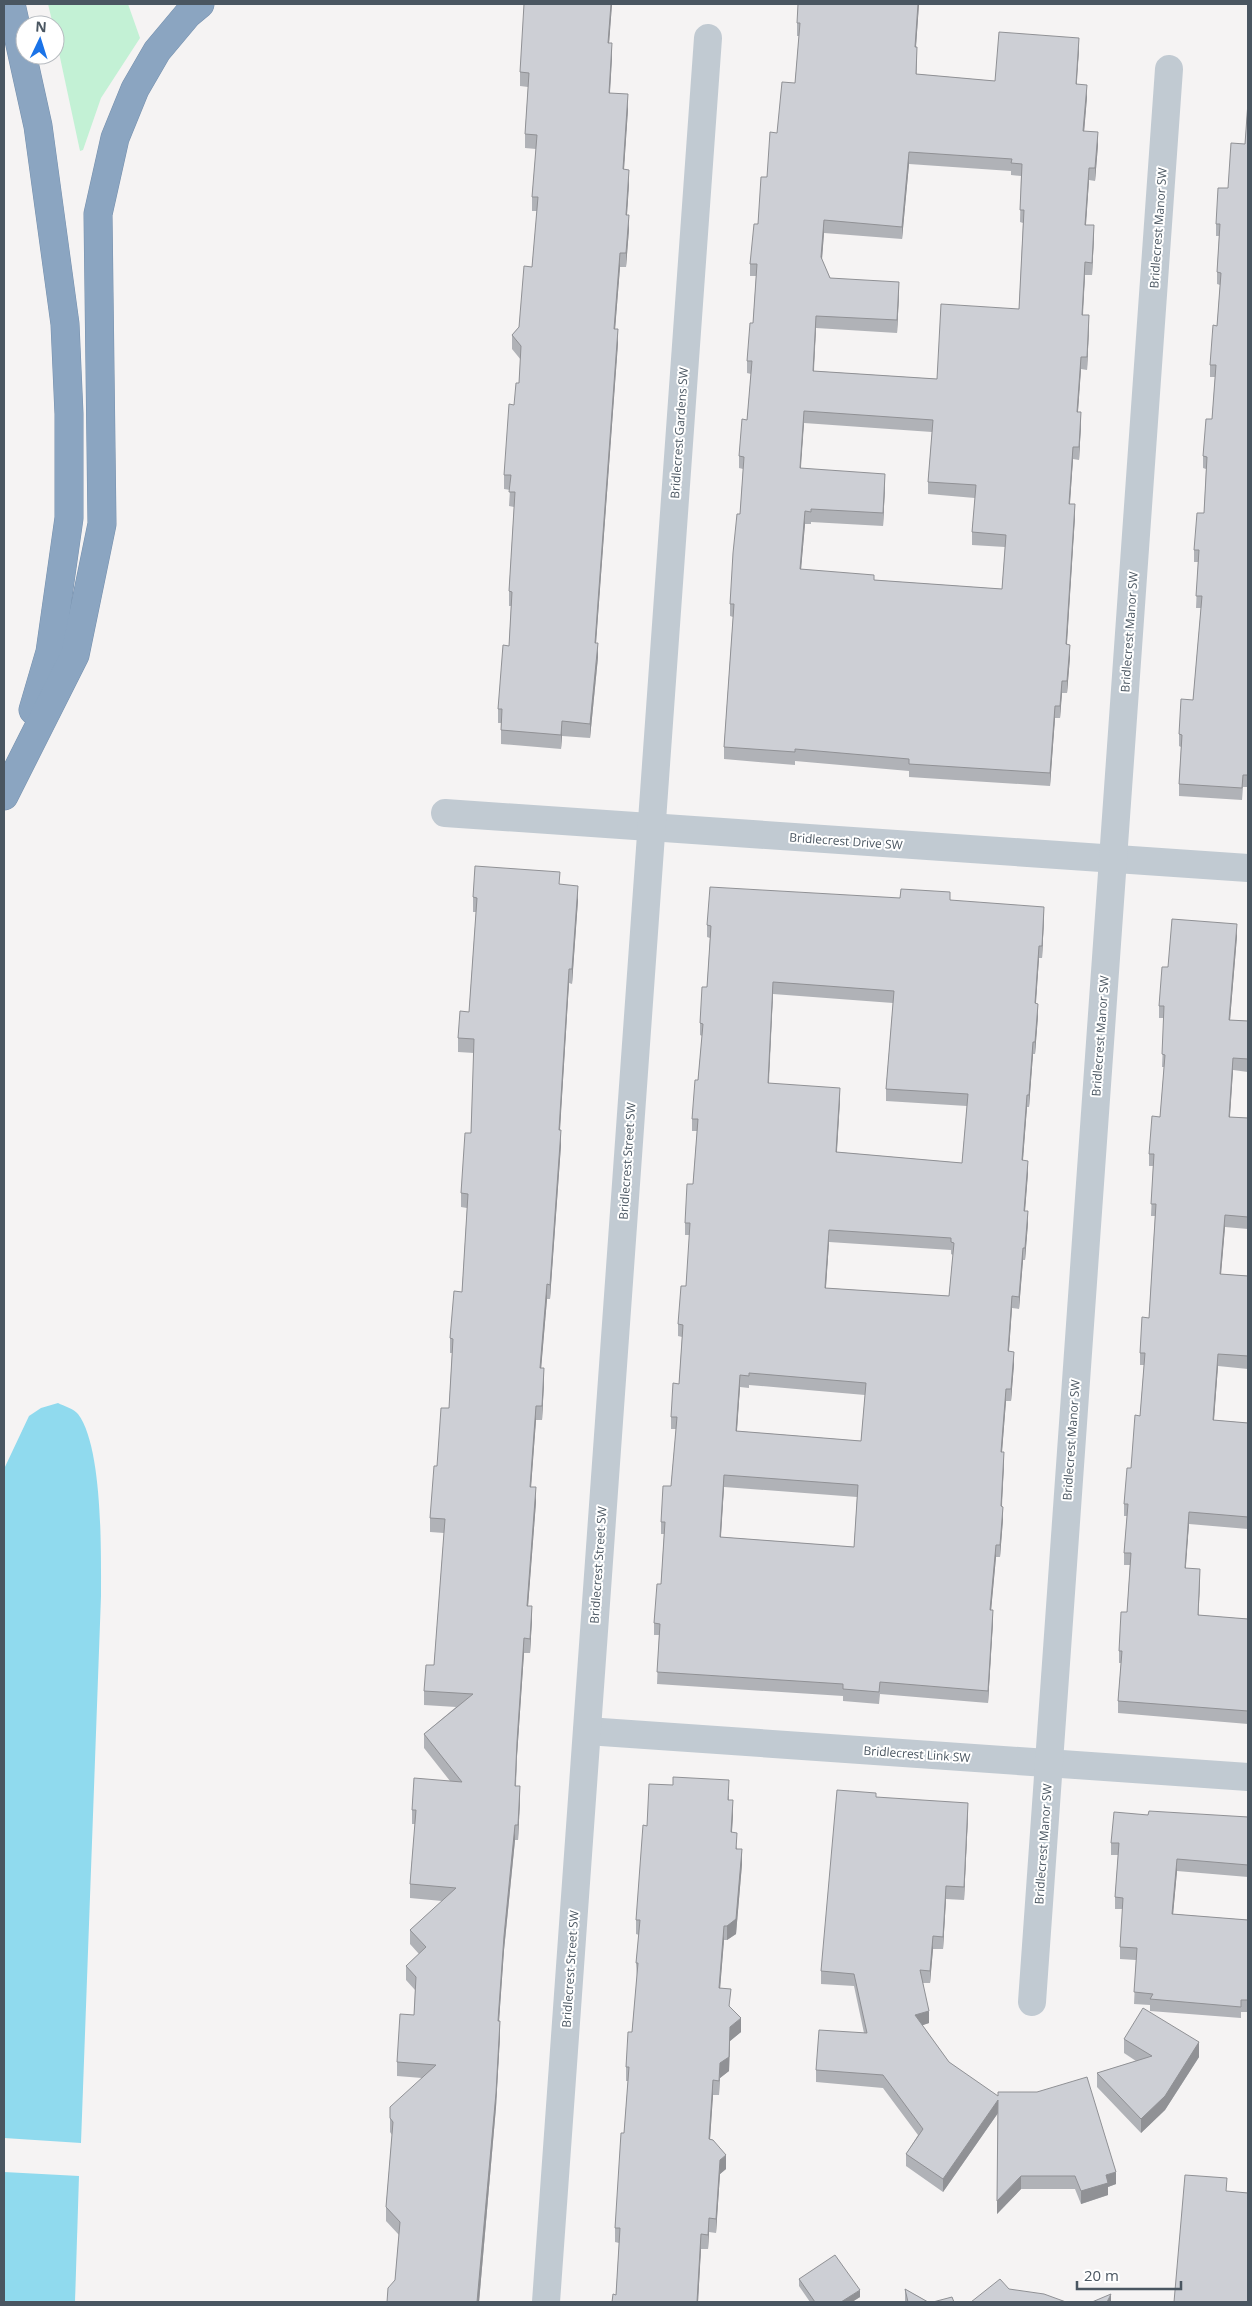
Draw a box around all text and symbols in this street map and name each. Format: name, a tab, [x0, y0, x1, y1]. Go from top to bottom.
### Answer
north arrow	[15, 15, 65, 65]
text: N	[35, 17, 47, 36]
street label: Bridlecrest Manor SW	[1145, 167, 1171, 289]
street label: Bridlecrest Gardens SW	[666, 367, 692, 499]
street label: Bridlecrest Manor SW	[1116, 571, 1142, 693]
street label: Bridlecrest Drive SW	[789, 829, 903, 853]
street label: Bridlecrest Manor SW	[1087, 975, 1113, 1097]
street label: Bridlecrest Street SW	[614, 1102, 640, 1220]
street label: Bridlecrest Manor SW	[1058, 1379, 1084, 1501]
street label: Bridlecrest Street SW	[585, 1506, 611, 1624]
street label: Bridlecrest Link SW	[863, 1742, 971, 1766]
street label: Bridlecrest Manor SW	[1030, 1783, 1056, 1905]
street label: Bridlecrest Street SW	[557, 1910, 583, 2028]
scale bar	[1077, 2258, 1181, 2290]
text: 20 m	[1084, 2265, 1119, 2285]

